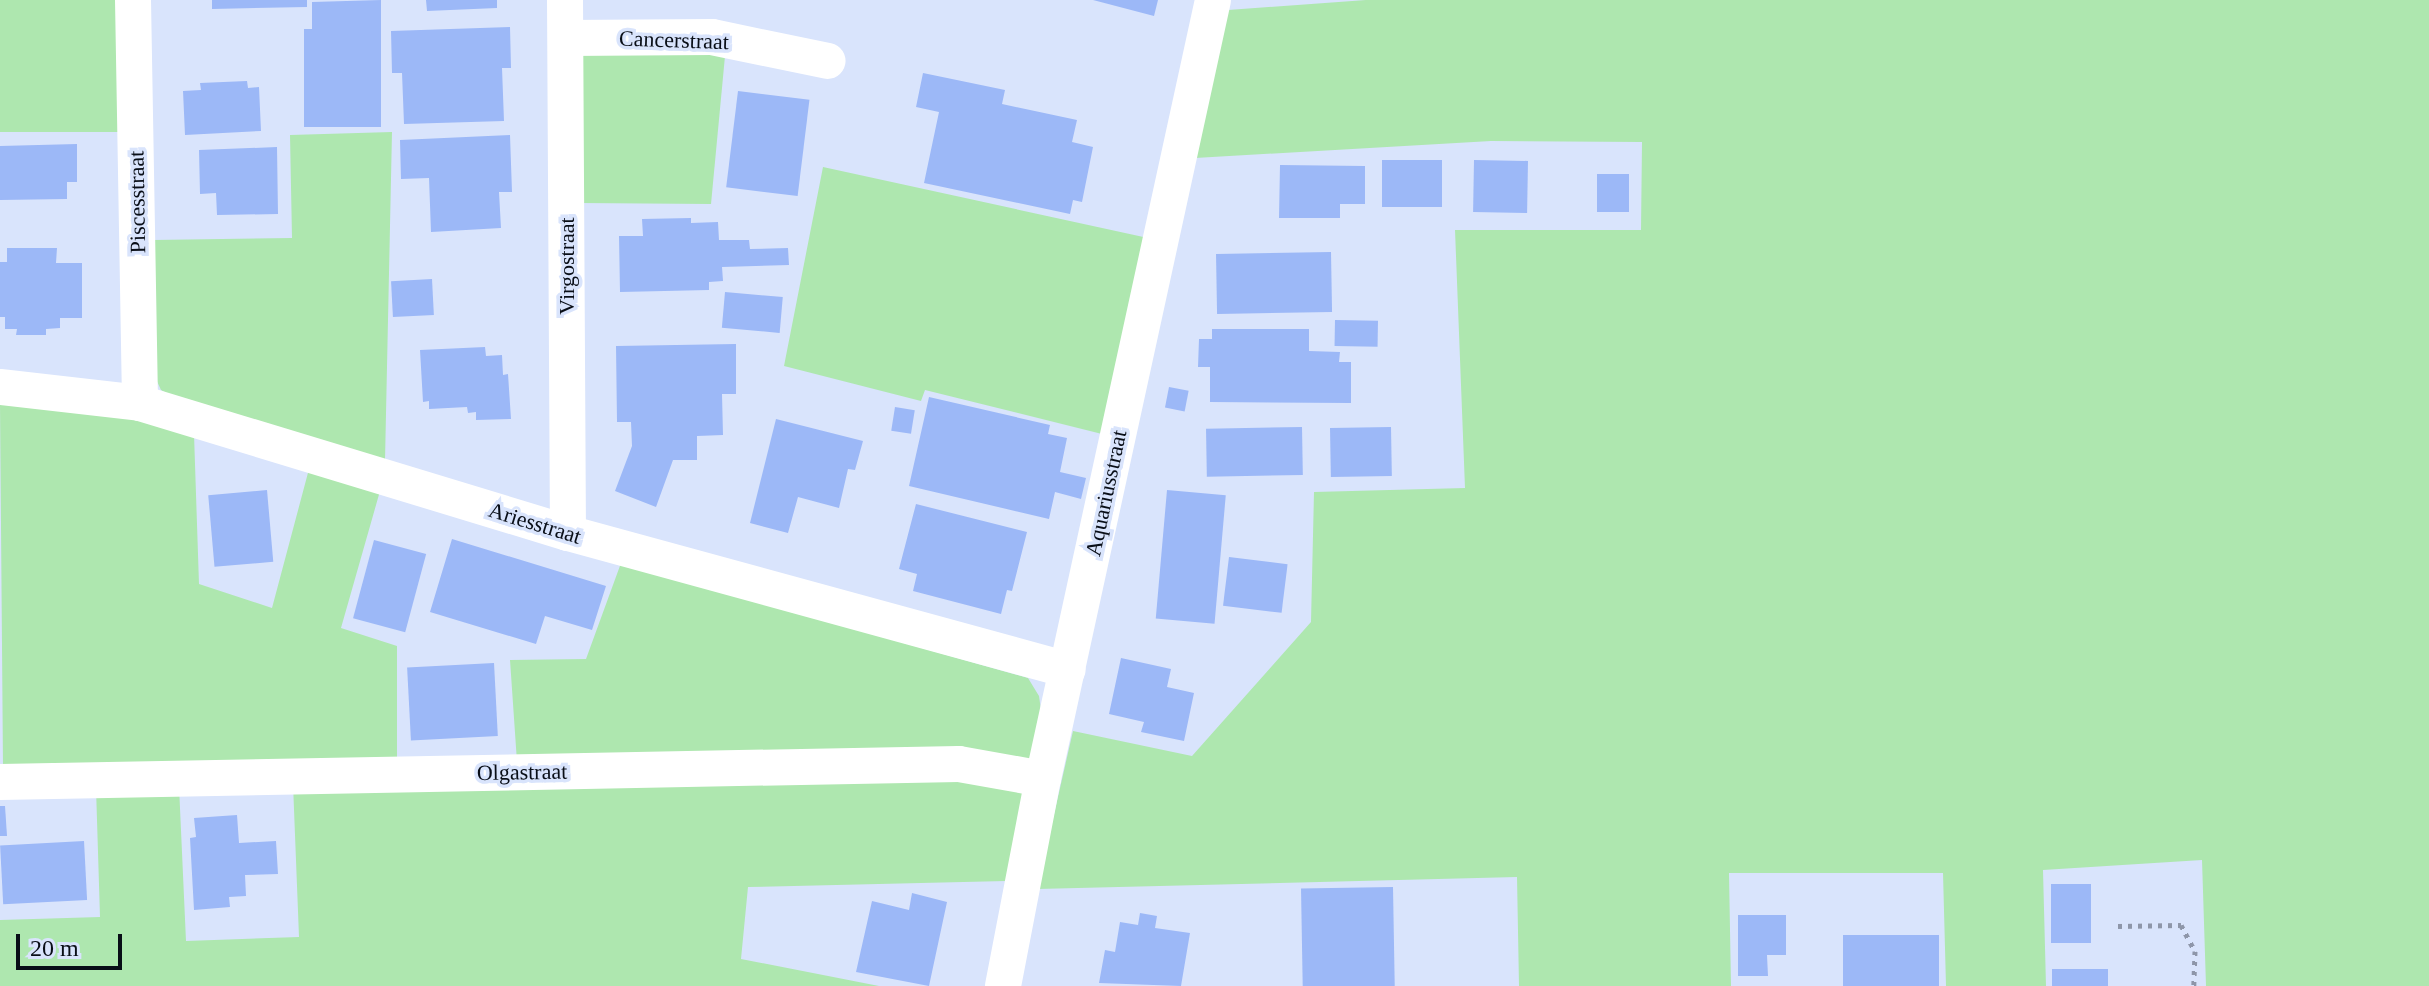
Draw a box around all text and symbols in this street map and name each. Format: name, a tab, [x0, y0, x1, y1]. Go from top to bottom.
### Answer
street label: Cancerstraat	[619, 25, 729, 55]
street label: Piscesstraat	[123, 150, 151, 254]
street label: Virgostraat	[554, 217, 580, 315]
street label: Aquariusstraat	[1080, 428, 1132, 558]
street label: Ariesstraat	[486, 496, 584, 550]
street label: Olgastraat	[477, 758, 567, 786]
scale bar	[20, 918, 126, 968]
text: 20 m	[30, 935, 79, 961]

